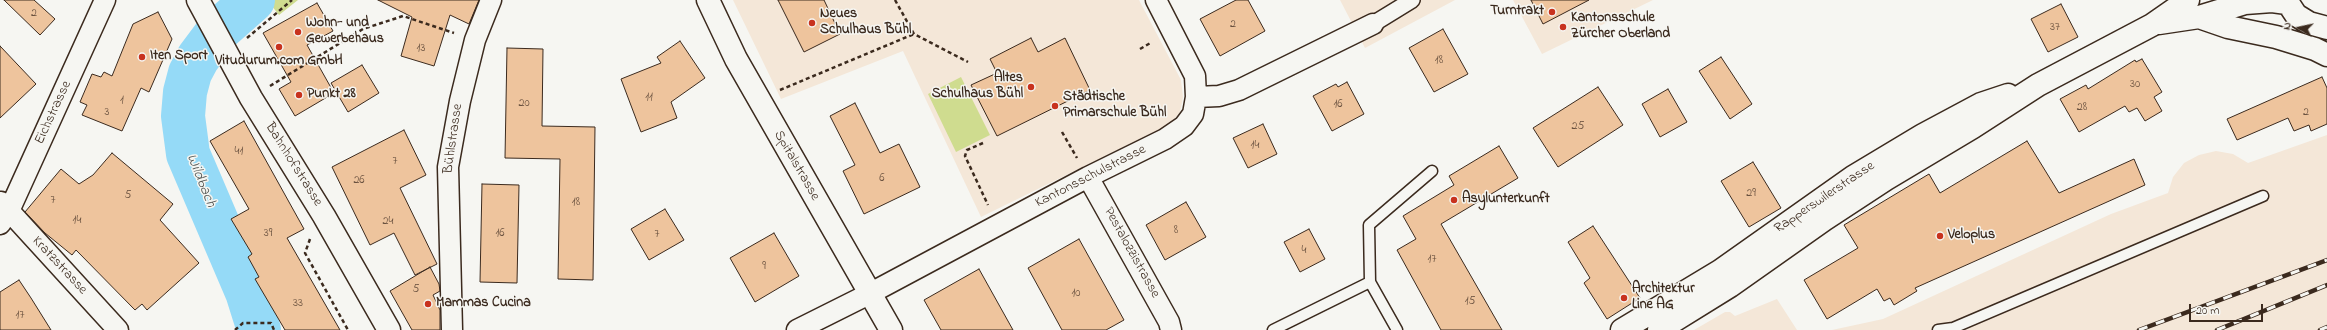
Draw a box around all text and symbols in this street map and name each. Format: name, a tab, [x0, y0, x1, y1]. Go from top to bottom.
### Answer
place label: Turntrakt	[1490, 4, 1544, 20]
house number: 2	[31, 7, 37, 21]
place label: Neues Schulhaus Bühl	[820, 7, 911, 40]
marker: Turntrakt	[1547, 7, 1557, 17]
north arrow	[2279, 8, 2319, 48]
place label: Kantonsschule Zürcher Oberland	[1571, 11, 1670, 44]
place label: Wohn- und Gewerbehaus	[306, 16, 384, 48]
marker: Neues Schulhaus Bühl	[807, 18, 817, 28]
house number: 2	[1230, 18, 1236, 32]
house number: 37	[2050, 21, 2060, 35]
text: N	[2279, 21, 2296, 31]
marker: Kantonsschule Zürcher Oberland	[1558, 22, 1568, 32]
marker: Wohn- und Gewerbehaus	[293, 27, 303, 37]
marker: Vitudurum.com GmbH	[274, 42, 284, 52]
house number: 13	[417, 42, 425, 56]
place label: Iten Sport	[150, 49, 208, 65]
marker: Iten Sport	[137, 52, 147, 62]
place label: Vitudurum.com GmbH	[215, 54, 343, 70]
house number: 18	[1435, 54, 1443, 68]
place label: Altes Schulhaus Bühl	[932, 71, 1023, 104]
house number: 30	[2130, 78, 2140, 92]
street label: Eichstrasse	[32, 79, 76, 147]
marker: Altes Schulhaus Bühl	[1026, 82, 1036, 92]
place label: Punkt 28	[307, 87, 356, 103]
marker: Punkt 28	[294, 90, 304, 100]
place label: Städtische Primarschule Bühl	[1063, 90, 1166, 122]
house number: 11	[645, 91, 653, 105]
house number: 1	[120, 94, 124, 108]
house number: 20	[518, 97, 530, 111]
house number: 16	[1333, 98, 1343, 112]
marker: Städtische Primarschule Bühl	[1050, 101, 1060, 111]
house number: 28	[2077, 101, 2087, 115]
street label: Bühlstrasse	[441, 103, 467, 175]
house number: 3	[105, 106, 109, 120]
house number: 2	[2303, 106, 2309, 120]
street label: Bahnhofstrasse	[261, 120, 325, 210]
house number: 25	[1572, 120, 1584, 134]
street label: Spitalstrasse	[769, 128, 823, 204]
house number: 14	[1251, 139, 1259, 153]
street label: Kantonsschulstrasse	[1033, 142, 1149, 212]
house number: 41	[235, 145, 243, 159]
water label: Wildbach	[181, 152, 219, 210]
house number: 7	[393, 155, 397, 169]
street label: Rapperswilerstrasse	[1772, 158, 1878, 238]
house number: 6	[879, 172, 885, 186]
house number: 26	[353, 174, 365, 188]
house number: 29	[1746, 187, 1756, 201]
house number: 5	[125, 189, 131, 203]
place label: Asylunterkunft	[1462, 192, 1550, 208]
house number: 7	[51, 194, 55, 208]
marker: Asylunterkunft	[1449, 195, 1459, 205]
house number: 18	[572, 196, 580, 210]
street label: Pestalozzistrasse	[1099, 205, 1163, 301]
house number: 14	[73, 214, 81, 228]
house number: 24	[383, 215, 393, 229]
house number: 8	[1174, 224, 1178, 238]
house number: 39	[264, 227, 272, 241]
house number: 16	[495, 227, 505, 241]
house number: 7	[655, 228, 659, 242]
place label: Veloplus	[1948, 228, 1995, 244]
marker: Veloplus	[1935, 231, 1945, 241]
street label: Kratzstrasse	[28, 233, 90, 299]
house number: 4	[1302, 244, 1306, 258]
house number: 17	[1428, 253, 1436, 267]
house number: 9	[762, 260, 766, 274]
place label: Architektur Line AG	[1632, 282, 1694, 314]
house number: 5	[413, 283, 419, 297]
house number: 10	[1072, 287, 1080, 301]
marker: Architektur Line AG	[1619, 293, 1629, 303]
house number: 15	[1465, 295, 1475, 309]
place label: Mammas Cucina	[436, 296, 531, 312]
scale bar	[2191, 296, 2265, 322]
house number: 33	[293, 297, 303, 311]
marker: Mammas Cucina	[423, 299, 433, 309]
text: 20 m	[2196, 302, 2219, 320]
house number: 17	[16, 309, 24, 323]

